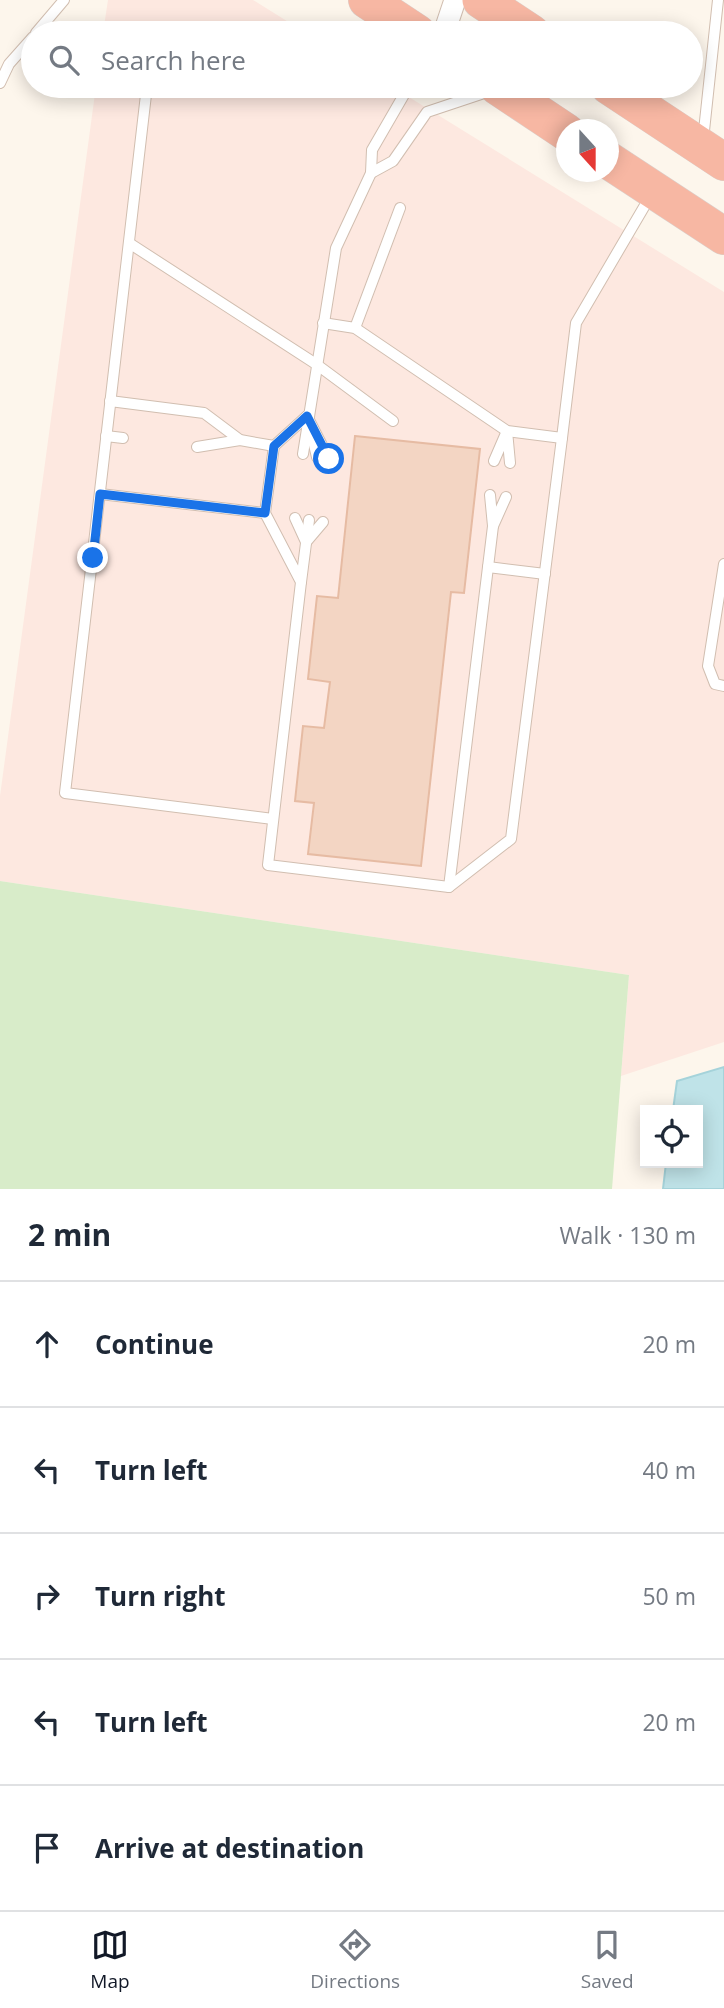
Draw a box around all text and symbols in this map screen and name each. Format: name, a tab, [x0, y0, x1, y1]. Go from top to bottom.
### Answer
search box	[21, 21, 703, 98]
icon: search	[45, 41, 83, 79]
text: Search here	[101, 42, 246, 78]
north arrow	[556, 119, 619, 182]
route start	[313, 443, 344, 474]
route end	[77, 542, 108, 573]
map controls	[640, 1105, 703, 1168]
button: locate	[640, 1105, 703, 1168]
text: 2 min	[28, 1214, 111, 1255]
text: Walk · 130 m	[559, 1219, 696, 1251]
icon: ahead	[28, 1325, 66, 1363]
text: Continue	[95, 1326, 214, 1362]
text: 20 m	[642, 1328, 696, 1360]
icon: left	[28, 1451, 66, 1489]
text: Turn left	[95, 1452, 207, 1488]
text: 40 m	[642, 1454, 696, 1486]
icon: right	[28, 1577, 66, 1615]
text: Turn right	[95, 1578, 226, 1614]
text: 50 m	[642, 1580, 696, 1612]
icon: left	[28, 1703, 66, 1741]
text: Turn left	[95, 1704, 207, 1740]
text: 20 m	[642, 1706, 696, 1738]
icon: arrive	[28, 1829, 66, 1867]
text: Arrive at destination	[95, 1830, 364, 1866]
tab: Map	[90, 1926, 130, 1994]
tab: Directions	[310, 1926, 400, 1994]
tab: Saved	[581, 1926, 634, 1994]

